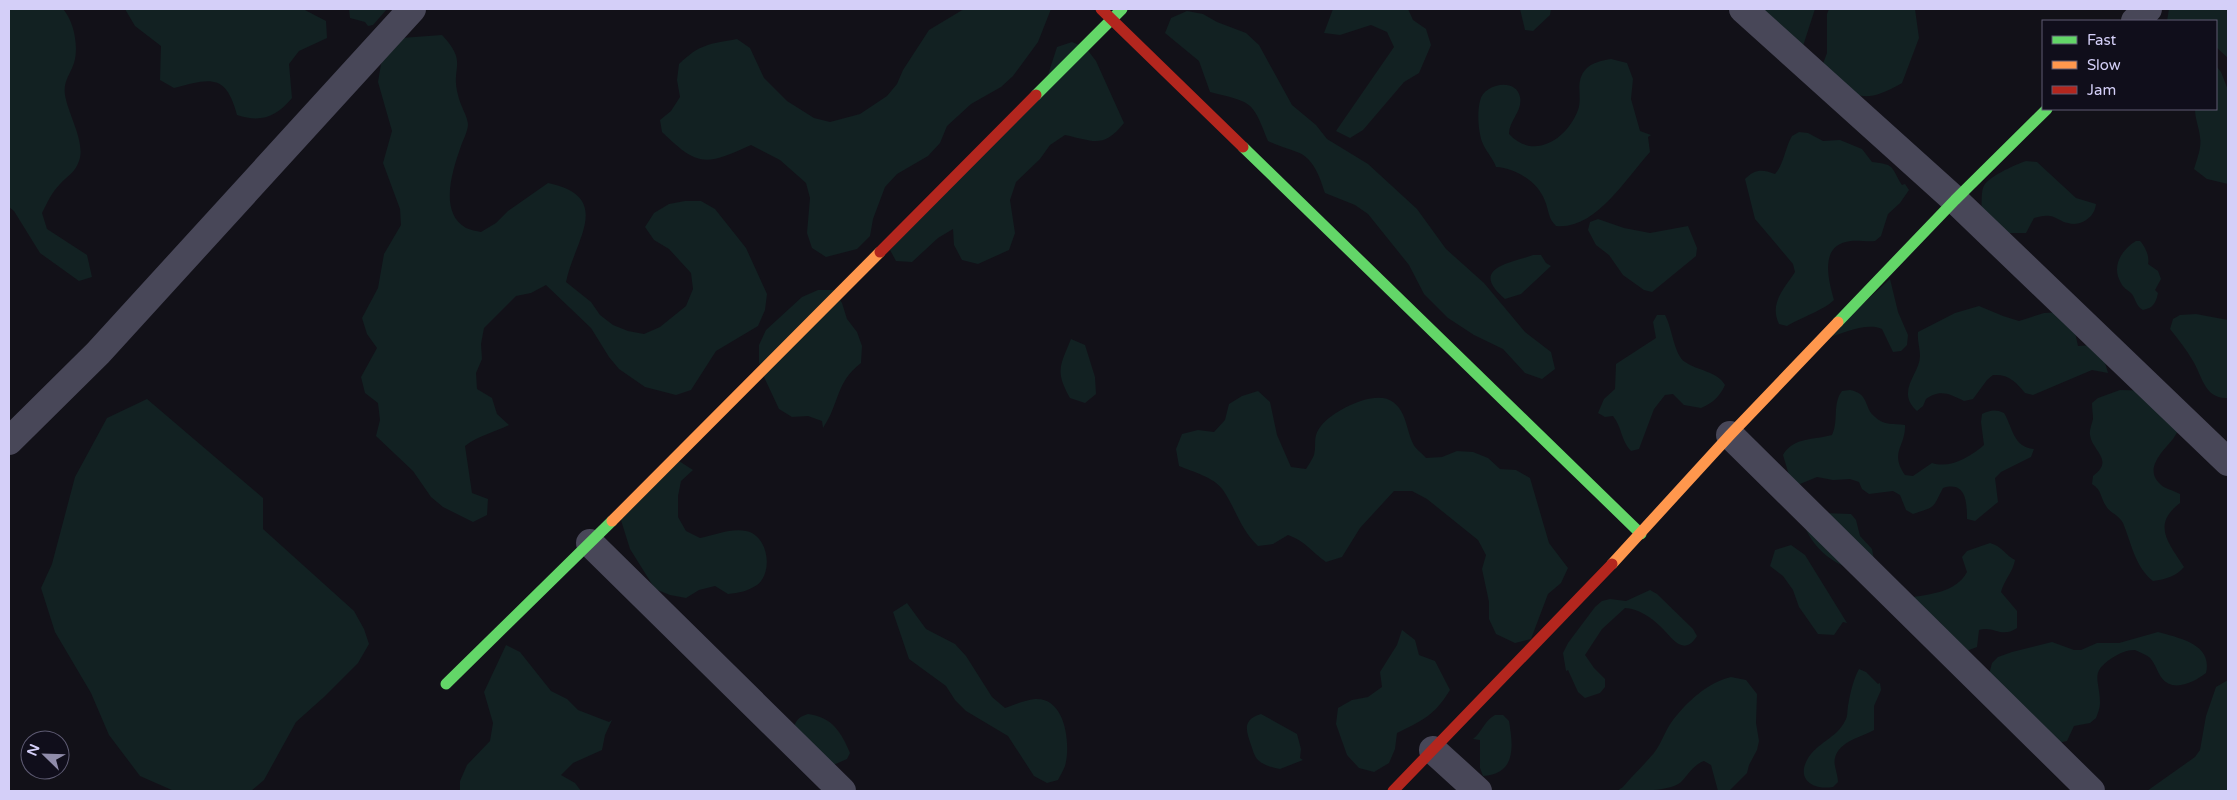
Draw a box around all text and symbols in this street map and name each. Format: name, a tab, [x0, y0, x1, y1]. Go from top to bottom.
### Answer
legend	[2042, 20, 2217, 110]
text: Fast	[2087, 31, 2117, 49]
text: Slow	[2087, 56, 2121, 74]
text: Jam	[2087, 81, 2116, 99]
north arrow	[20, 730, 70, 780]
text: N	[23, 742, 44, 759]

